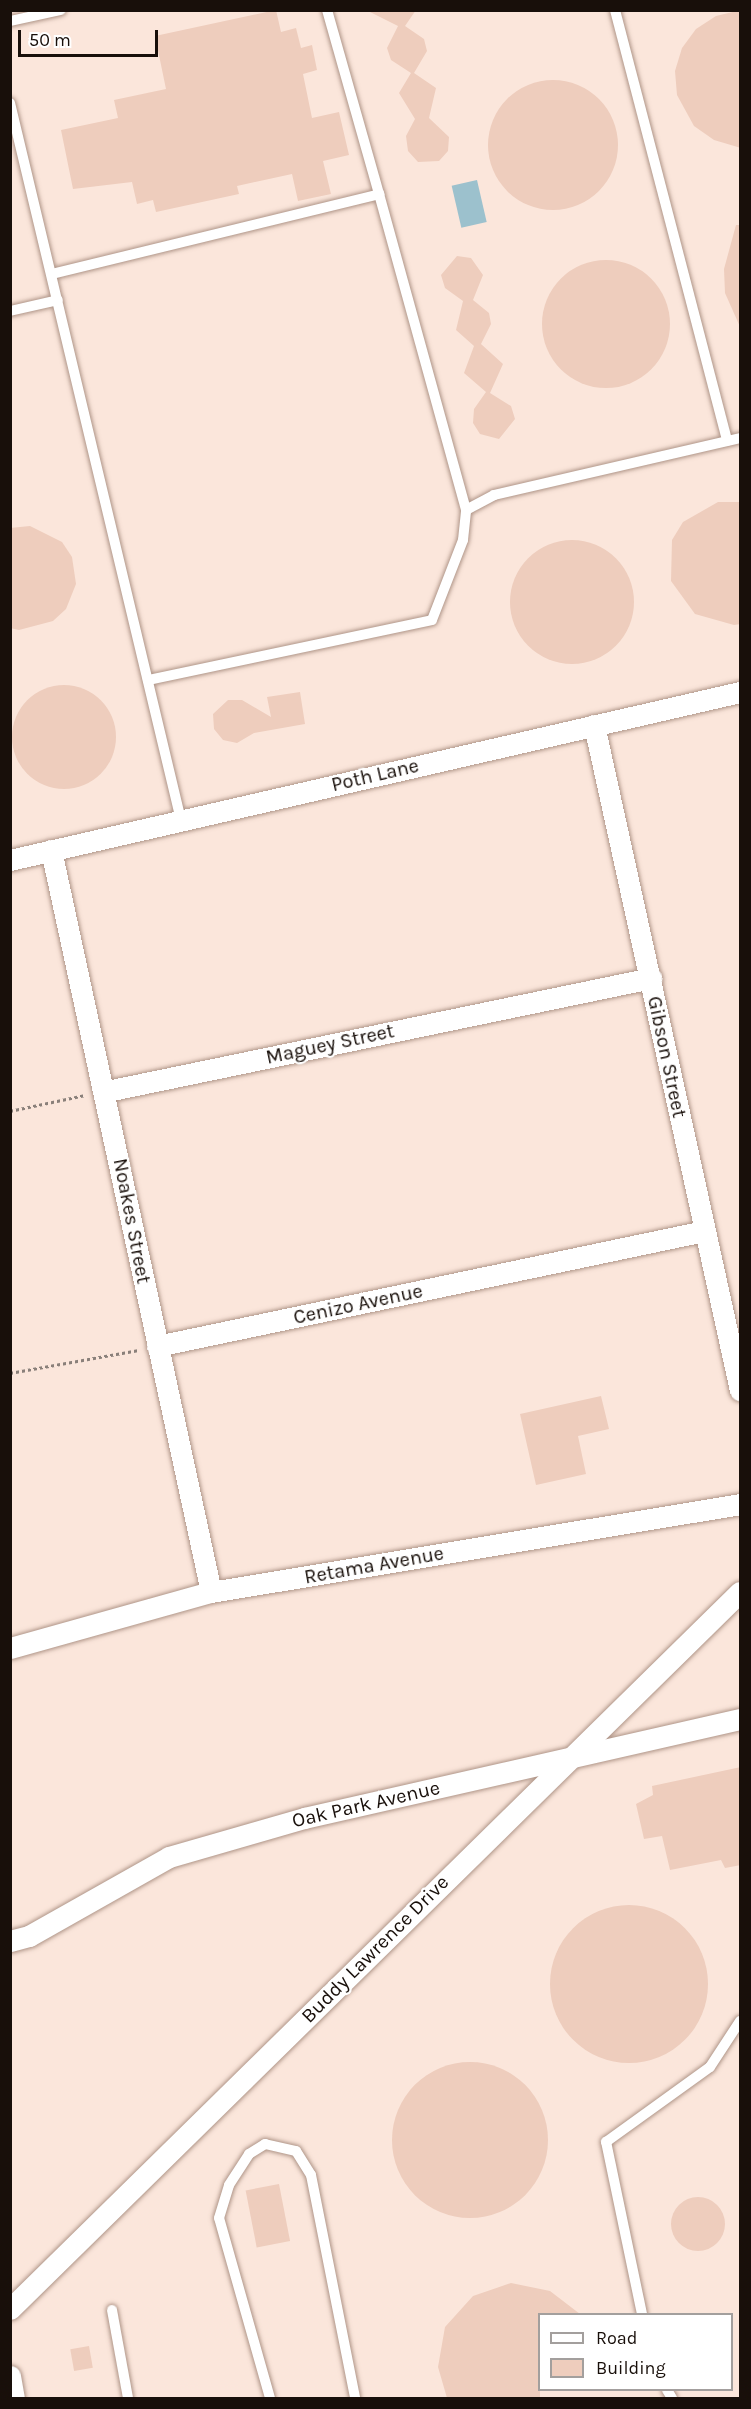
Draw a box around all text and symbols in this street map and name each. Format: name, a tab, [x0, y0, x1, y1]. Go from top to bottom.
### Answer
scale bar	[21, 18, 160, 56]
text: 50 m	[29, 29, 71, 51]
street label: Poth Lane	[329, 753, 421, 797]
street label: Gibson Street	[642, 994, 692, 1120]
street label: Maguey Street	[264, 1019, 396, 1069]
street label: Noakes Street	[108, 1156, 156, 1286]
street label: Cenizo Avenue	[291, 1279, 425, 1329]
street label: Retama Avenue	[302, 1541, 446, 1589]
street label: Oak Park Avenue	[290, 1775, 442, 1833]
street label: Buddy Lawrence Drive	[296, 1870, 454, 2028]
legend	[538, 2313, 733, 2391]
text: Road	[596, 2327, 637, 2349]
text: Building	[596, 2357, 666, 2379]

